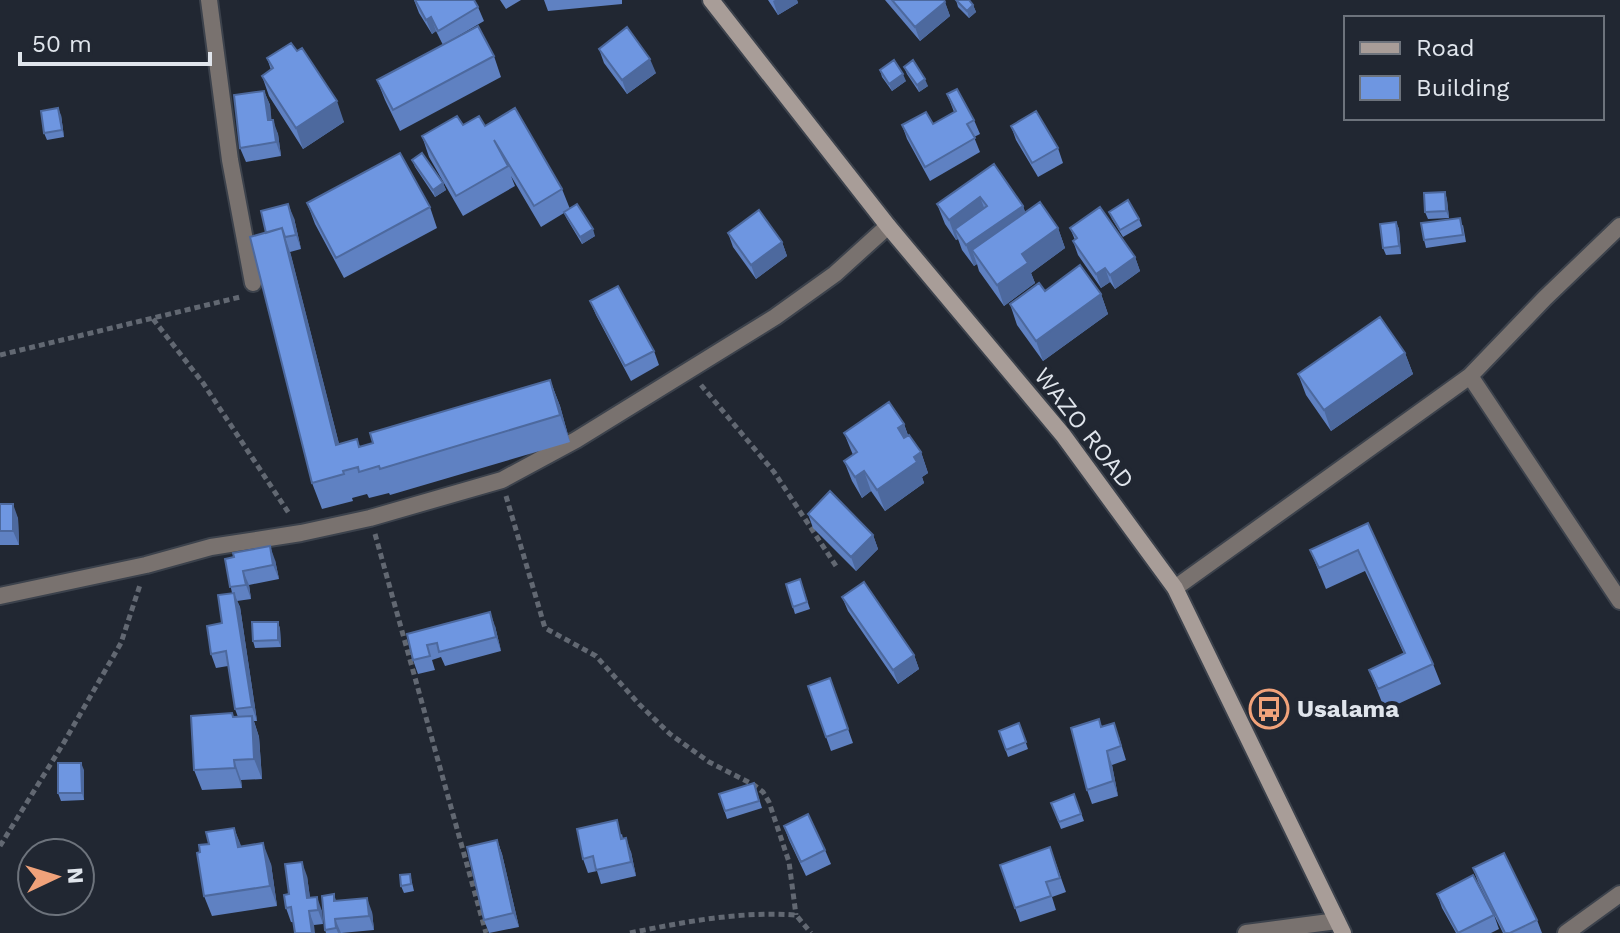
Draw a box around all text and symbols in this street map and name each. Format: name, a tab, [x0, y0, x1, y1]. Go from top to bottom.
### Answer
scale bar	[20, 16, 210, 66]
legend	[1344, 16, 1604, 120]
text: 50 m	[32, 30, 92, 58]
text: Road	[1416, 34, 1475, 62]
text: Building	[1416, 74, 1509, 102]
street label: WAZO ROAD	[1028, 362, 1140, 494]
bus stop icon: Usalama	[1248, 688, 1290, 730]
place label: Usalama	[1297, 695, 1399, 723]
north arrow	[16, 837, 96, 917]
text: N	[62, 867, 88, 885]

